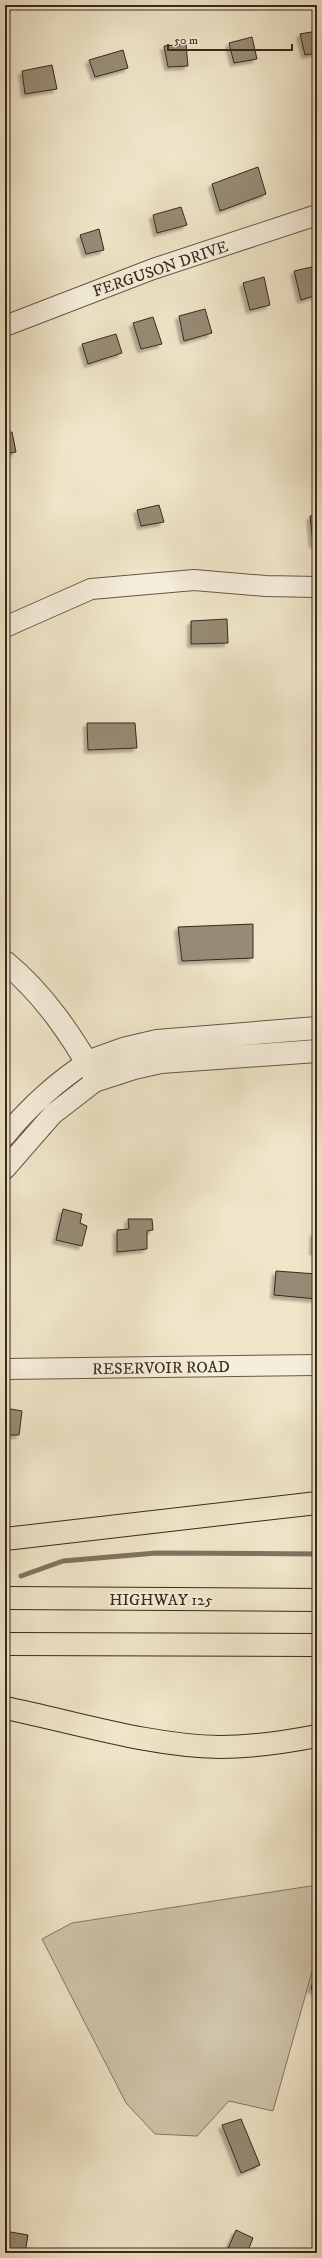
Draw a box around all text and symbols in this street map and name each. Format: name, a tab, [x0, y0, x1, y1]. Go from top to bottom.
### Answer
scale bar	[168, 26, 292, 52]
text: 50 m	[174, 33, 198, 48]
street label: FERGUSON DRIVE	[90, 236, 231, 301]
street label: RESERVOIR ROAD	[92, 1357, 230, 1379]
street label: HIGHWAY 125	[109, 1590, 213, 1610]

